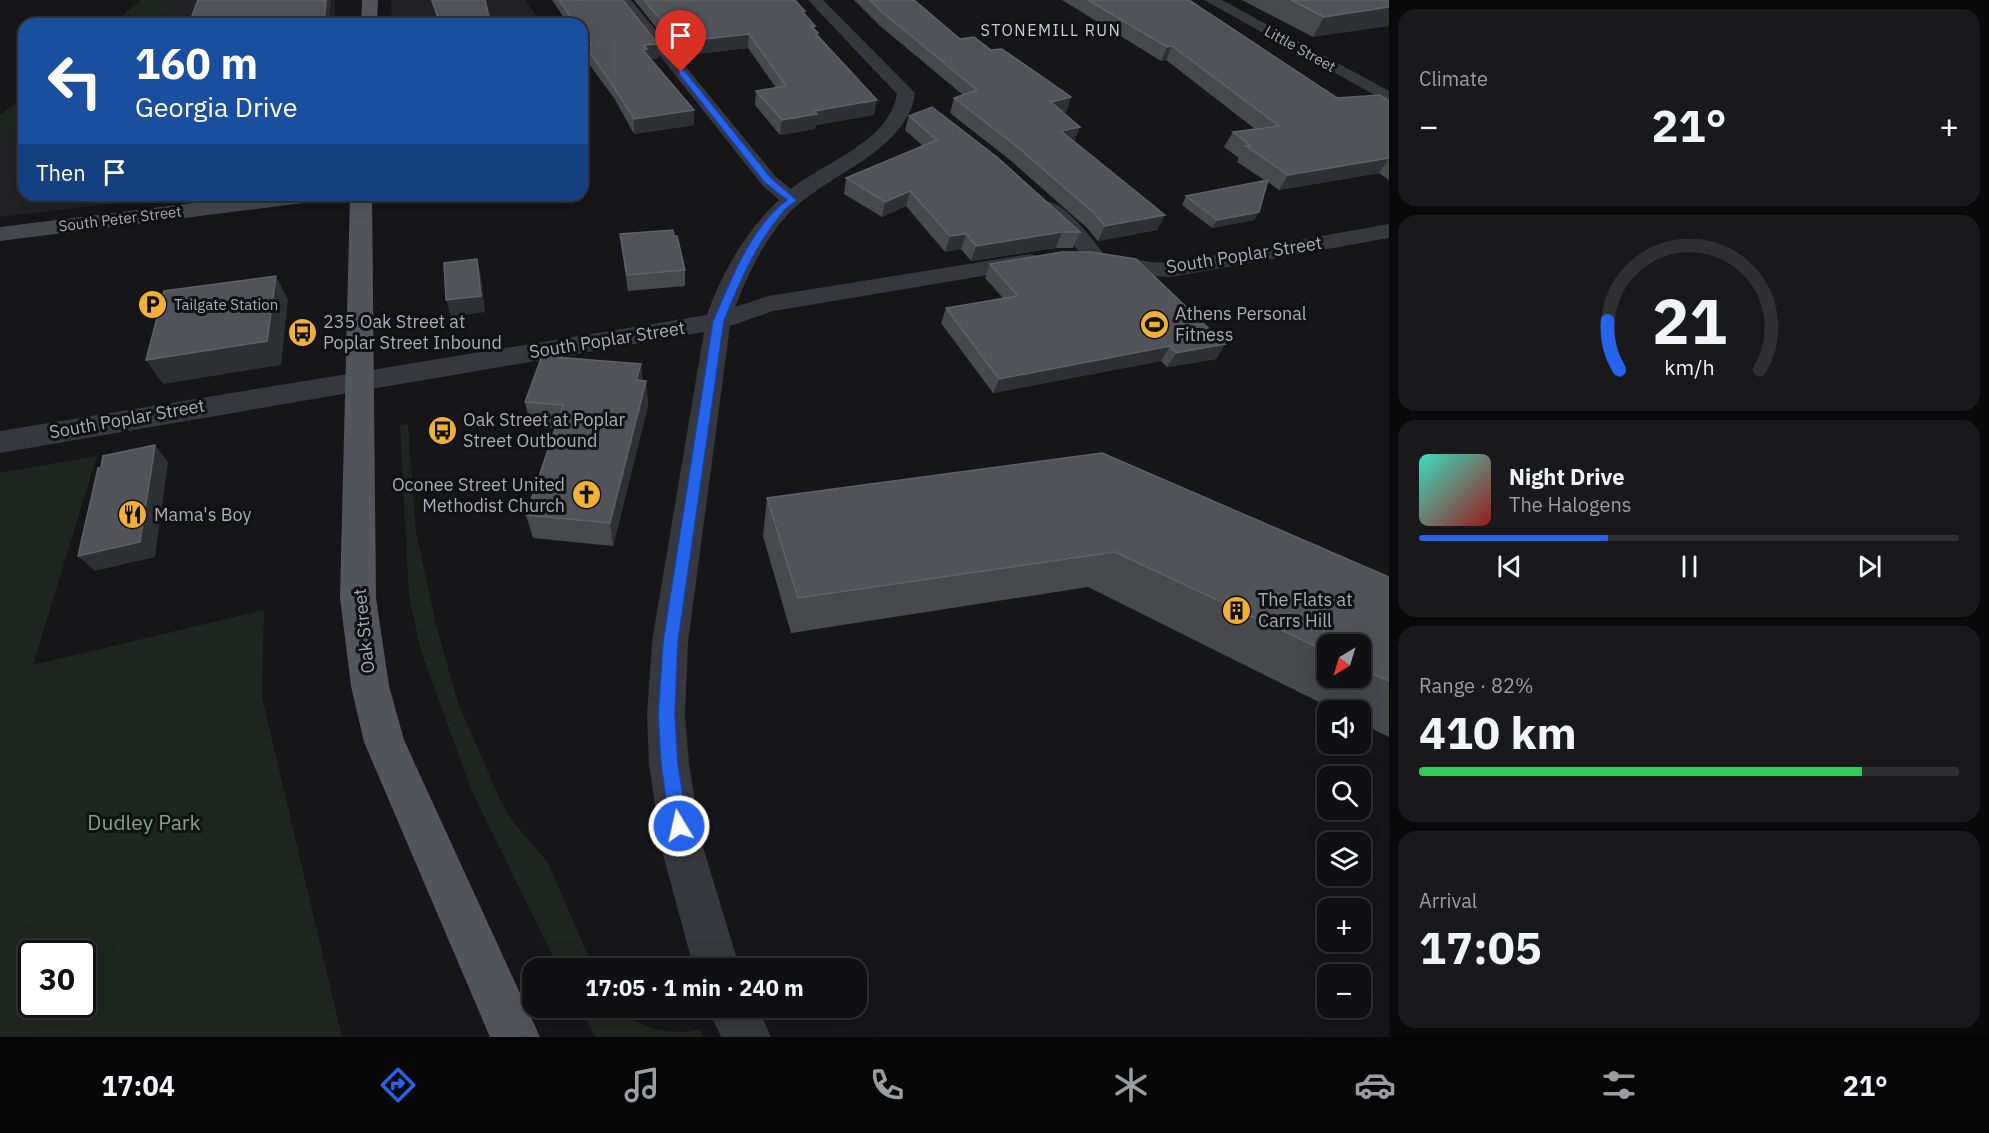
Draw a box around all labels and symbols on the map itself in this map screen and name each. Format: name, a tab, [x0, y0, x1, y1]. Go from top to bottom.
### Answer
pin	[655, 10, 706, 72]
district label: STONEMILL RUN	[981, 20, 1121, 40]
street label: Little Street	[1261, 21, 1339, 76]
street label: South Peter Street	[57, 202, 182, 235]
street label: South Poplar Street	[1164, 231, 1323, 278]
parking icon: Tailgate Station	[137, 289, 169, 321]
place label: Tailgate Station	[174, 295, 278, 314]
place label: Athens Personal Fitness	[1175, 302, 1307, 346]
sports icon: Athens Personal Fitness	[1138, 308, 1170, 340]
place label: 235 Oak Street at Poplar Street Inbound	[323, 310, 502, 354]
bus stop icon: 235 Oak Street at Poplar Street Inbound	[286, 316, 318, 348]
street label: South Poplar Street	[527, 316, 686, 363]
street label: South Poplar Street	[47, 394, 206, 443]
place label: Oak Street at Poplar Street Outbound	[463, 408, 625, 452]
bus stop icon: Oak Street at Poplar Street Outbound	[426, 414, 458, 446]
place label: Oconee Street United Methodist Church	[392, 473, 565, 517]
church icon: Oconee Street United Methodist Church	[570, 479, 602, 511]
restaurant icon: Mama's Boy	[117, 499, 149, 531]
place label: Mama's Boy	[154, 503, 251, 526]
street label: Oak Street	[348, 587, 379, 675]
place label: The Flats at Carrs Hill	[1258, 588, 1352, 632]
building icon: The Flats at Carrs Hill	[1221, 594, 1253, 626]
north arrow	[1317, 634, 1371, 688]
position arrow	[647, 794, 711, 858]
park label: Dudley Park	[87, 808, 201, 836]
speed limit sign: 30	[18, 940, 96, 1018]

